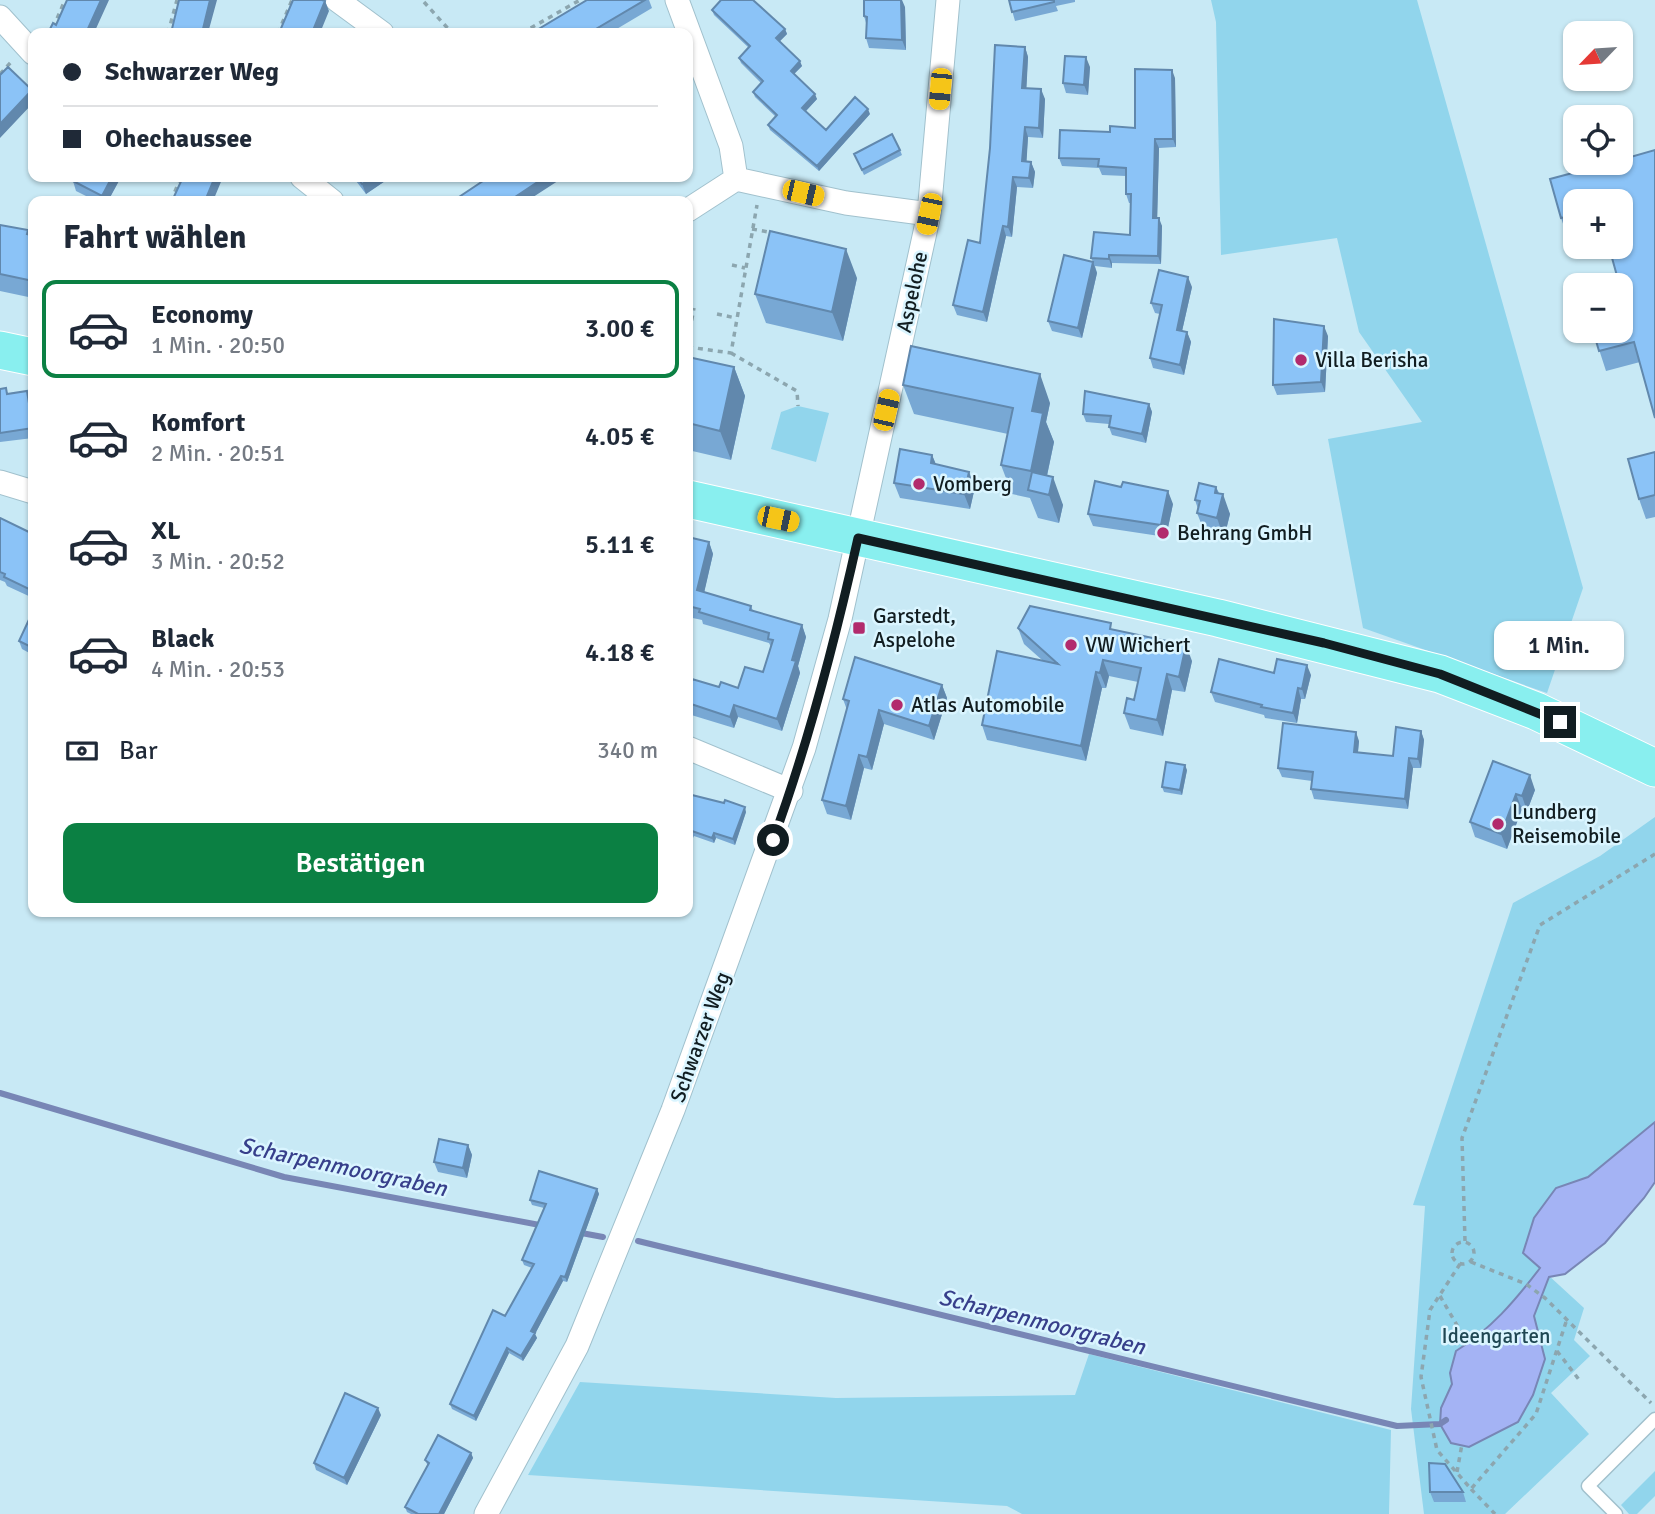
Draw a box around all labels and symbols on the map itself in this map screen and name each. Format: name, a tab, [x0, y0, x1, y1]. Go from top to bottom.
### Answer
north arrow	[1563, 21, 1633, 91]
car	[928, 67, 953, 111]
car	[781, 178, 826, 208]
car	[915, 191, 944, 237]
street label: Aspelohe	[891, 249, 933, 335]
place label: Villa Berisha	[1315, 347, 1428, 373]
marker: Villa Berisha	[1293, 352, 1309, 368]
car	[872, 387, 901, 433]
place label: Vomberg	[933, 471, 1012, 497]
marker: Vomberg	[911, 476, 927, 492]
car	[756, 504, 801, 534]
place label: Behrang GmbH	[1177, 520, 1313, 546]
marker: Behrang GmbH	[1155, 525, 1171, 541]
place label: Garstedt, Aspelohe	[873, 603, 956, 653]
marker: Garstedt, Aspelohe	[851, 620, 867, 636]
callout: 1 Min.	[1495, 620, 1625, 670]
place label: VW Wichert	[1085, 632, 1190, 658]
marker: VW Wichert	[1063, 637, 1079, 653]
place label: Atlas Automobile	[911, 692, 1065, 718]
marker: Atlas Automobile	[889, 697, 905, 713]
route end	[1544, 706, 1576, 738]
place label: Lundberg Reisemobile	[1512, 799, 1621, 849]
marker: Lundberg Reisemobile	[1490, 816, 1506, 832]
route start	[757, 824, 789, 856]
street label: Schwarzer Weg	[664, 968, 736, 1106]
water label: Scharpenmoorgraben	[237, 1131, 451, 1203]
water label: Scharpenmoorgraben	[936, 1282, 1149, 1362]
park label: Ideengarten	[1442, 1323, 1550, 1349]

